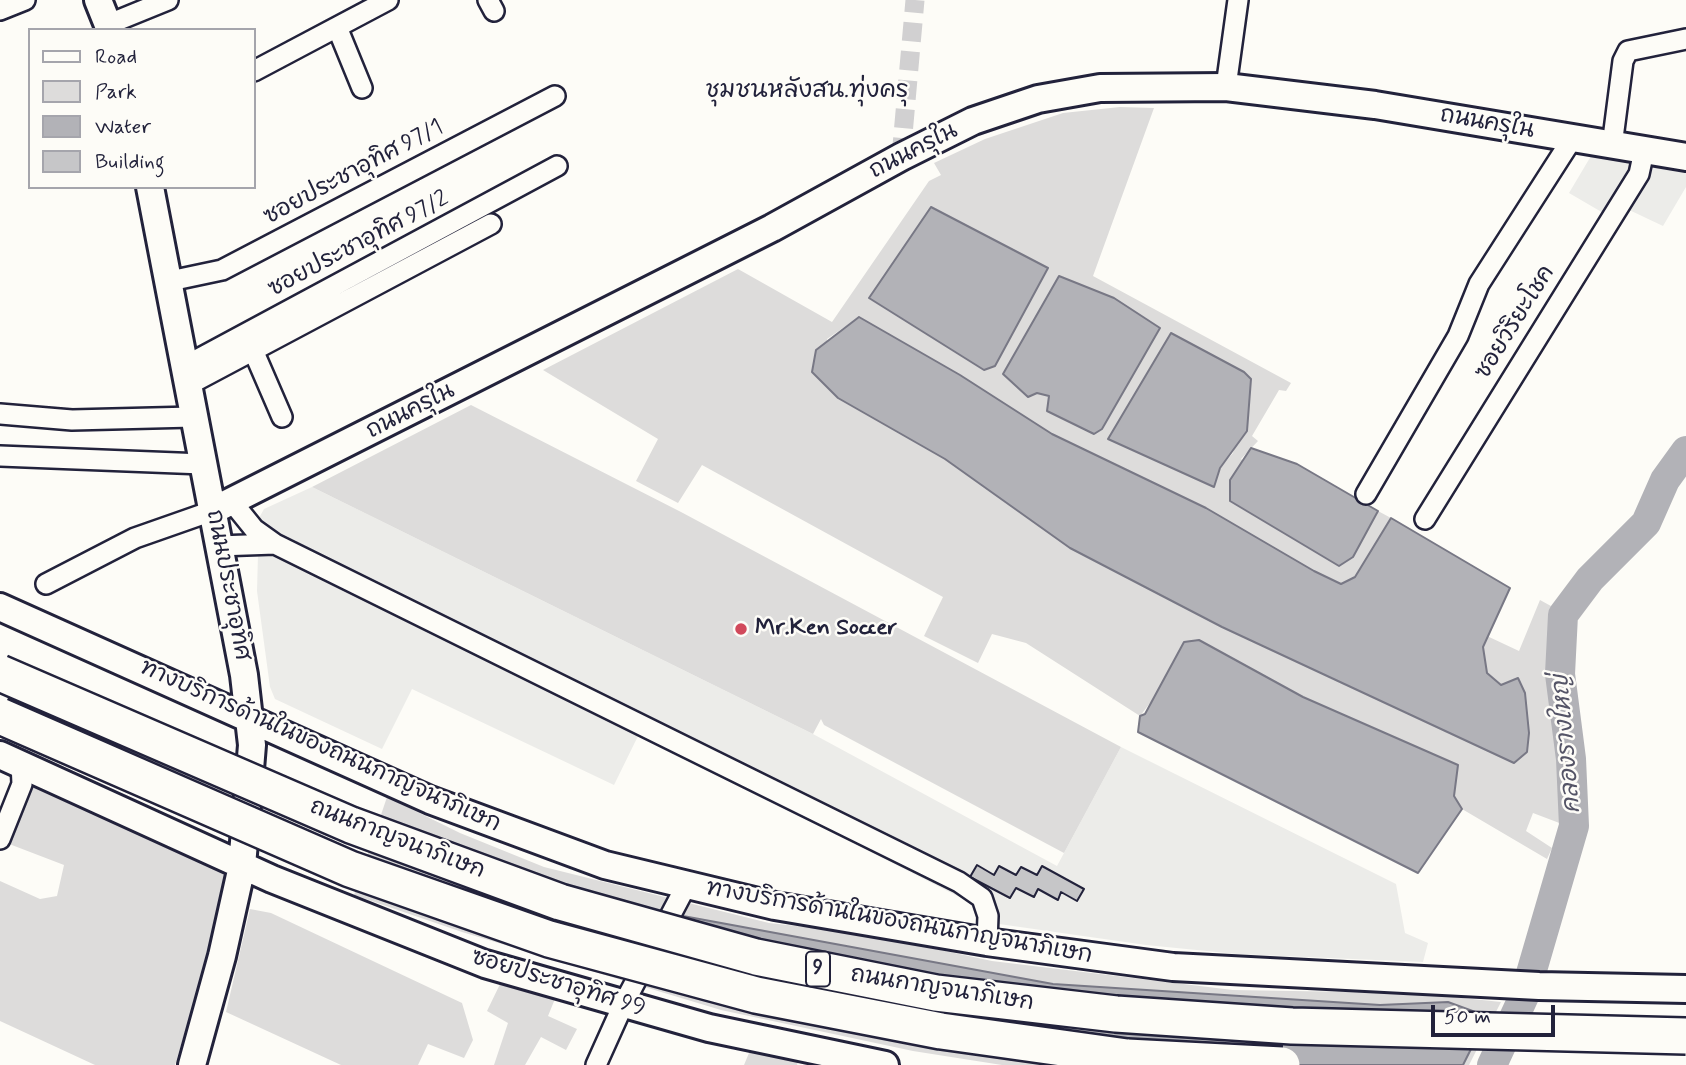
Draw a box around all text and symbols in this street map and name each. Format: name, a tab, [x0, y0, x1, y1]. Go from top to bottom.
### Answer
legend	[28, 28, 256, 189]
text: Road	[95, 43, 137, 71]
text: Park	[95, 78, 137, 106]
district label: ชุมชนหลังสน.ทุ่งครุ	[706, 78, 908, 106]
street label: ถนนครุใน	[1438, 102, 1536, 146]
text: Water	[95, 113, 151, 141]
street label: ซอยประชาอุทิศ 97/1	[260, 114, 448, 232]
street label: ถนนครุใน	[865, 118, 963, 186]
text: Building	[95, 148, 165, 176]
street label: ซอยประชาอุทิศ 97/2	[264, 186, 454, 304]
street label: ซอยวิริยะโชค	[1470, 261, 1562, 385]
street label: ถนนครุใน	[362, 378, 460, 446]
street label: ถนนประชาอุทิศ	[199, 508, 255, 662]
place label: Mr.Ken Soccer	[755, 615, 897, 643]
marker: Mr.Ken Soccer	[733, 621, 749, 637]
street label: ทางบริการด้านในของถนนกาญจนาภิเษก	[135, 655, 505, 839]
water label: คลองรางใหญ่	[1548, 674, 1588, 814]
street label: ถนนกาญจนาภิเษก	[306, 794, 488, 886]
street label: ทางบริการด้านในของถนนกาญจนาภิเษก	[704, 875, 1094, 971]
street label: ซอยประชาอุทิศ 99	[468, 944, 648, 1024]
road number: 9	[806, 951, 830, 986]
street label: ถนนกาญจนาภิเษก	[848, 962, 1036, 1018]
scale bar	[1434, 992, 1558, 1036]
text: 50 m	[1444, 1003, 1491, 1031]

